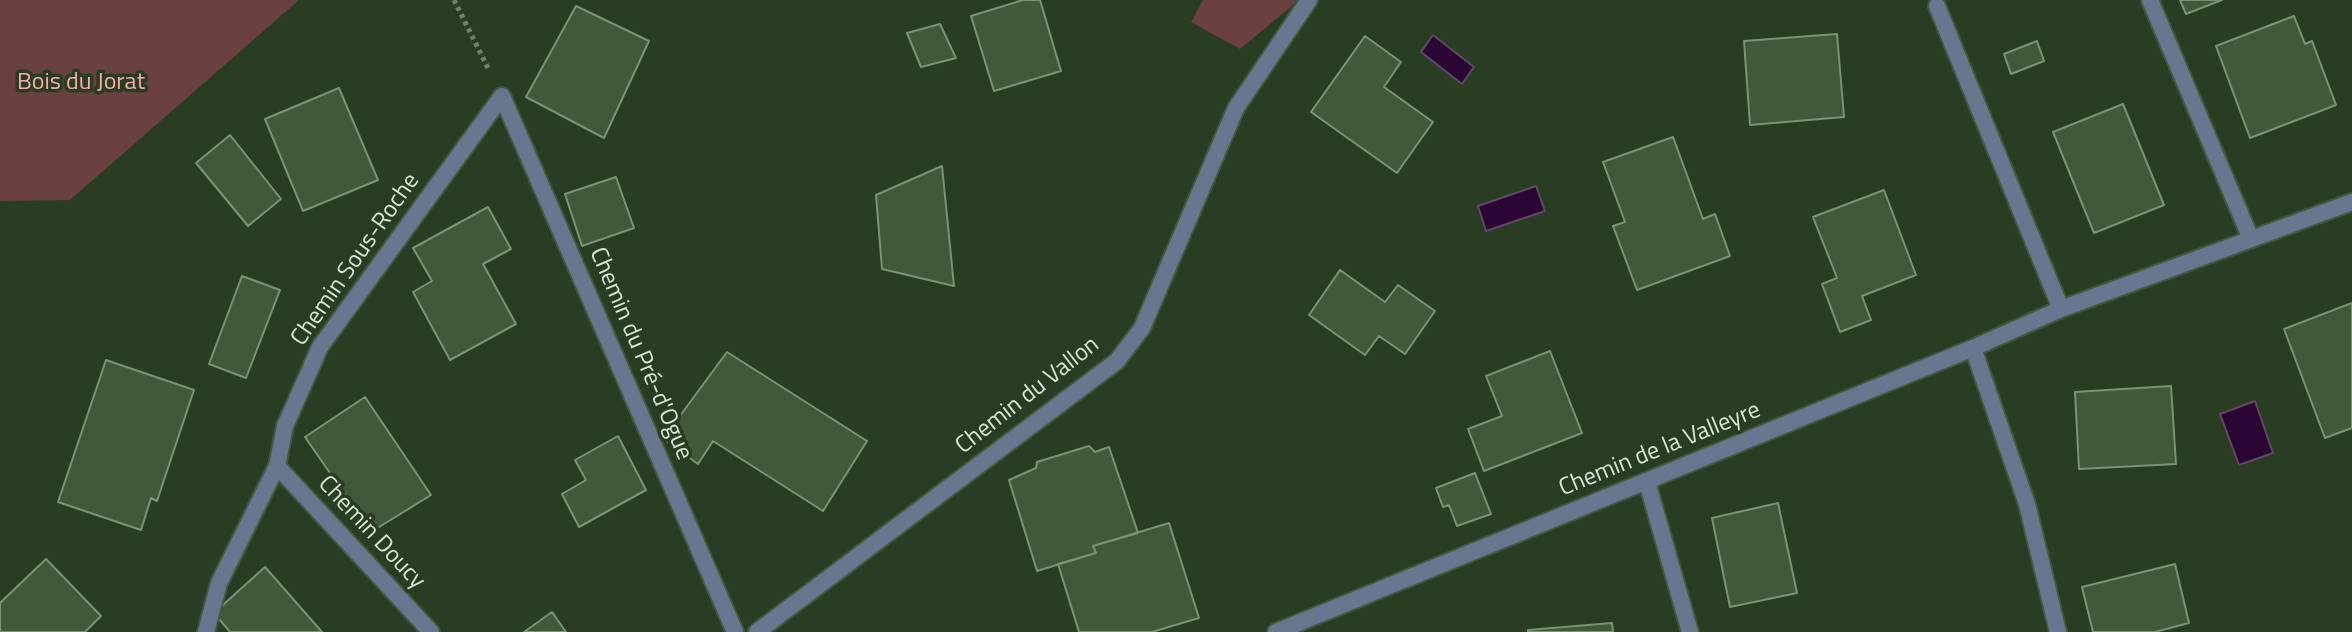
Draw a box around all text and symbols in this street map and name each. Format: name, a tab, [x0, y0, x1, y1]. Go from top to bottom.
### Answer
park label: Bois du Jorat	[17, 69, 145, 97]
street label: Chemin Sous-Roche	[286, 168, 426, 352]
street label: Chemin du Pré-d'Ogue	[582, 243, 698, 465]
street label: Chemin du Vallon	[950, 331, 1106, 461]
street label: Chemin de la Valleyre	[1555, 396, 1765, 504]
street label: Chemin Doucy	[311, 470, 431, 596]

